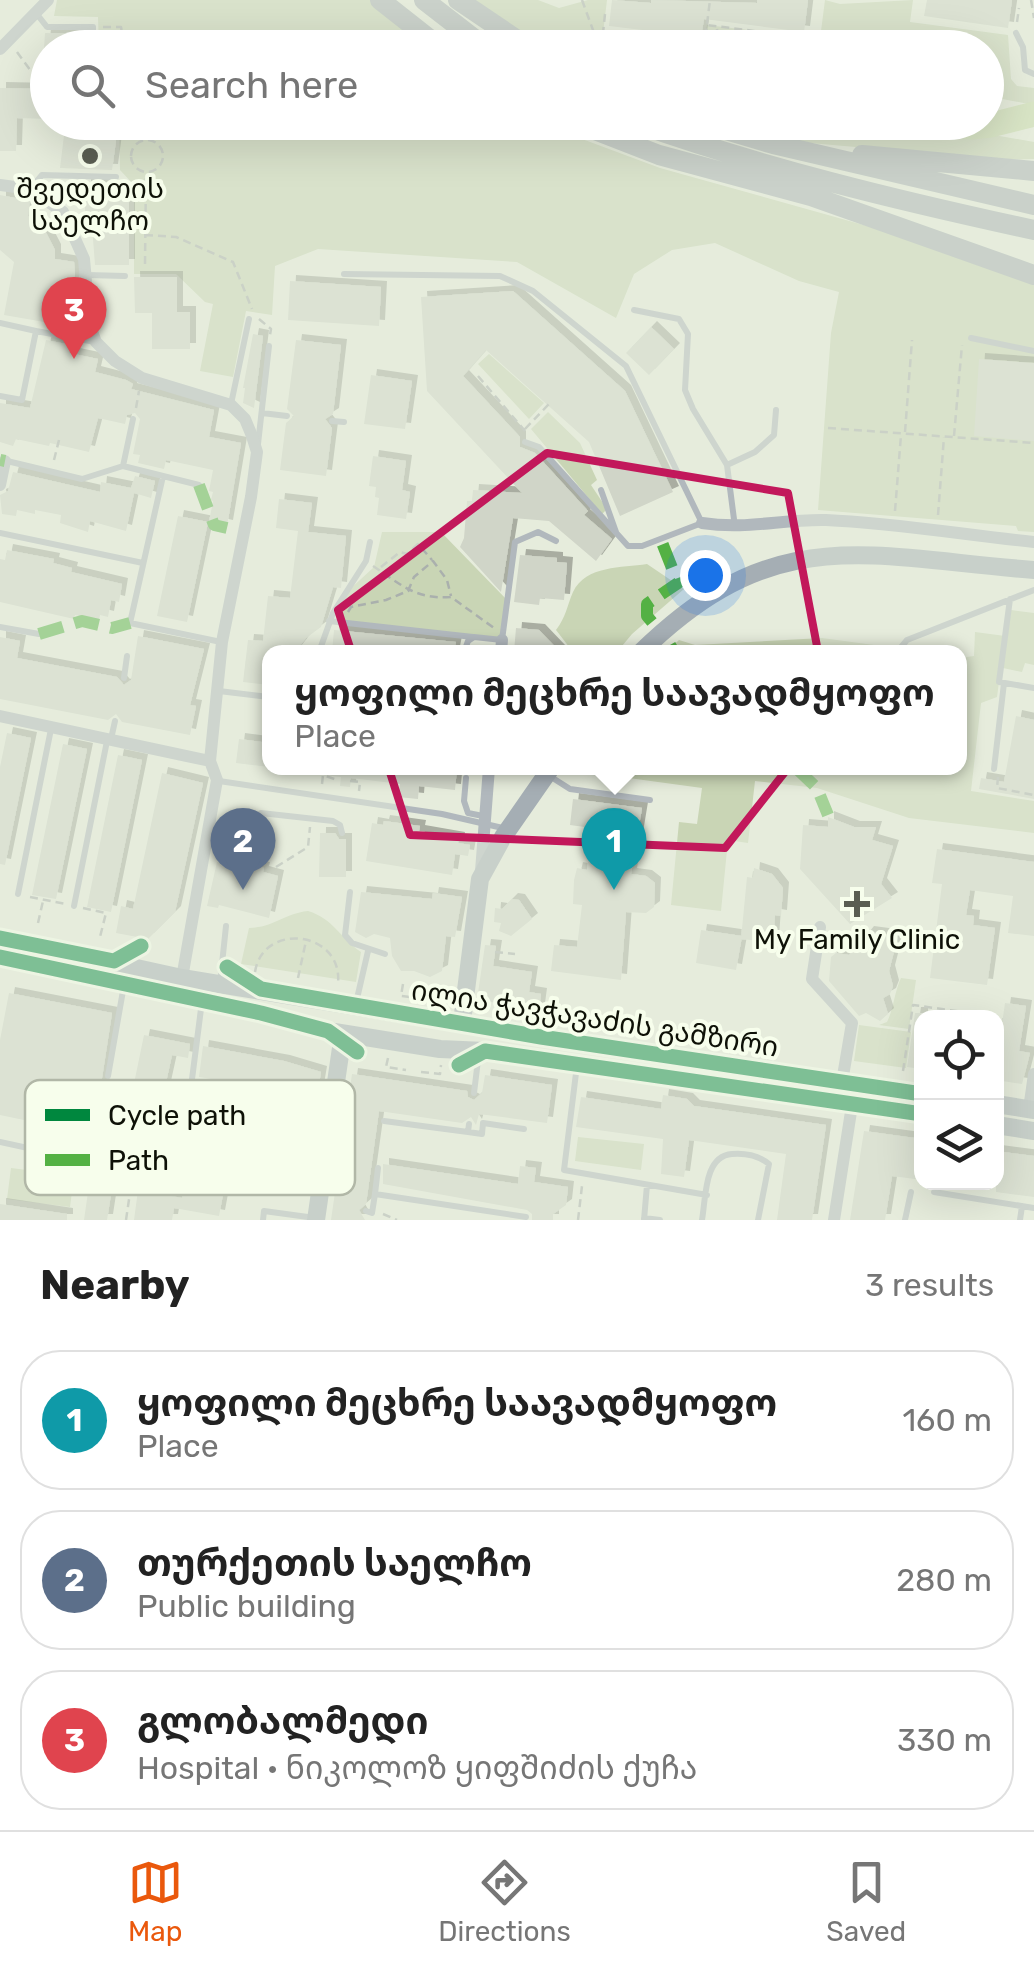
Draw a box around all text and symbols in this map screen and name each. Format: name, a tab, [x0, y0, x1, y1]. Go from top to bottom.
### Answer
search box	[30, 30, 1004, 140]
icon: search	[65, 58, 120, 113]
text: Search here	[145, 62, 358, 108]
marker: შვედეთის საელჩო	[79, 145, 101, 167]
place label: შვედეთის საელჩო	[16, 172, 164, 237]
pin: 3	[42, 276, 106, 359]
your location	[680, 550, 731, 601]
popup	[262, 645, 967, 775]
text: ყოფილი მეცხრე საავადმყოფო	[294, 670, 935, 716]
text: Place	[294, 717, 376, 755]
pin: 2	[210, 808, 276, 890]
pin: 1	[582, 808, 646, 890]
marker: My Family Clinic	[844, 891, 870, 917]
place label: My Family Clinic	[754, 923, 960, 956]
street label: ილია ჭავჭავაძის გამზირი	[409, 973, 781, 1064]
map controls	[914, 1010, 1004, 1190]
button: locate	[914, 1010, 1004, 1100]
legend	[25, 1080, 355, 1195]
text: Cycle path	[108, 1099, 246, 1132]
button: layers	[914, 1100, 1004, 1190]
text: Path	[108, 1144, 169, 1177]
text: Nearby	[40, 1260, 190, 1310]
text: 3 results	[865, 1266, 994, 1304]
text: ყოფილი მეცხრე საავადმყოფო	[137, 1380, 777, 1426]
text: 1	[67, 1401, 82, 1439]
text: 160 m	[902, 1401, 992, 1439]
text: Place	[137, 1427, 219, 1465]
text: თურქეთის საელჩო	[137, 1540, 532, 1586]
text: 2	[64, 1561, 85, 1599]
text: 280 m	[896, 1561, 992, 1599]
text: Public building	[137, 1587, 356, 1625]
text: გლობალმედი	[137, 1698, 428, 1744]
text: 3	[64, 1721, 85, 1759]
text: 330 m	[897, 1721, 992, 1759]
text: Hospital · ნიკოლოზ ყიფშიძის ქუჩა	[137, 1749, 697, 1787]
tab: Map	[128, 1855, 183, 1948]
tab: Directions	[438, 1855, 571, 1948]
tab: Saved	[826, 1855, 906, 1948]

